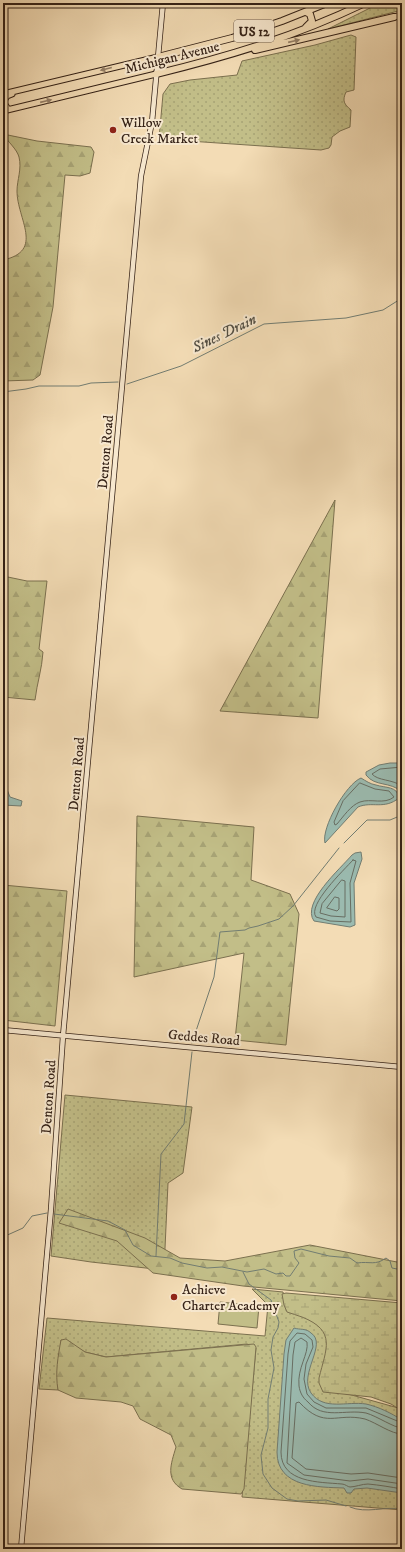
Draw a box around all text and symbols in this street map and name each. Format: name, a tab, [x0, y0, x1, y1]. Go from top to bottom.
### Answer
road number: US 12	[234, 20, 274, 42]
street label: Michigan Avenue	[123, 37, 222, 78]
one-way arrow	[288, 38, 300, 44]
one-way arrow	[100, 66, 112, 72]
one-way arrow	[39, 97, 52, 103]
place label: Willow Creek Market	[120, 114, 198, 148]
marker: Willow Creek Market	[108, 125, 118, 135]
water label: Sines Drain	[188, 310, 260, 358]
street label: Denton Road	[94, 414, 118, 490]
street label: Denton Road	[65, 736, 89, 812]
street label: Geddes Road	[167, 1026, 241, 1050]
street label: Denton Road	[37, 1059, 61, 1135]
place label: Achieve Charter Academy	[182, 1281, 279, 1315]
marker: Achieve Charter Academy	[169, 1292, 179, 1302]

